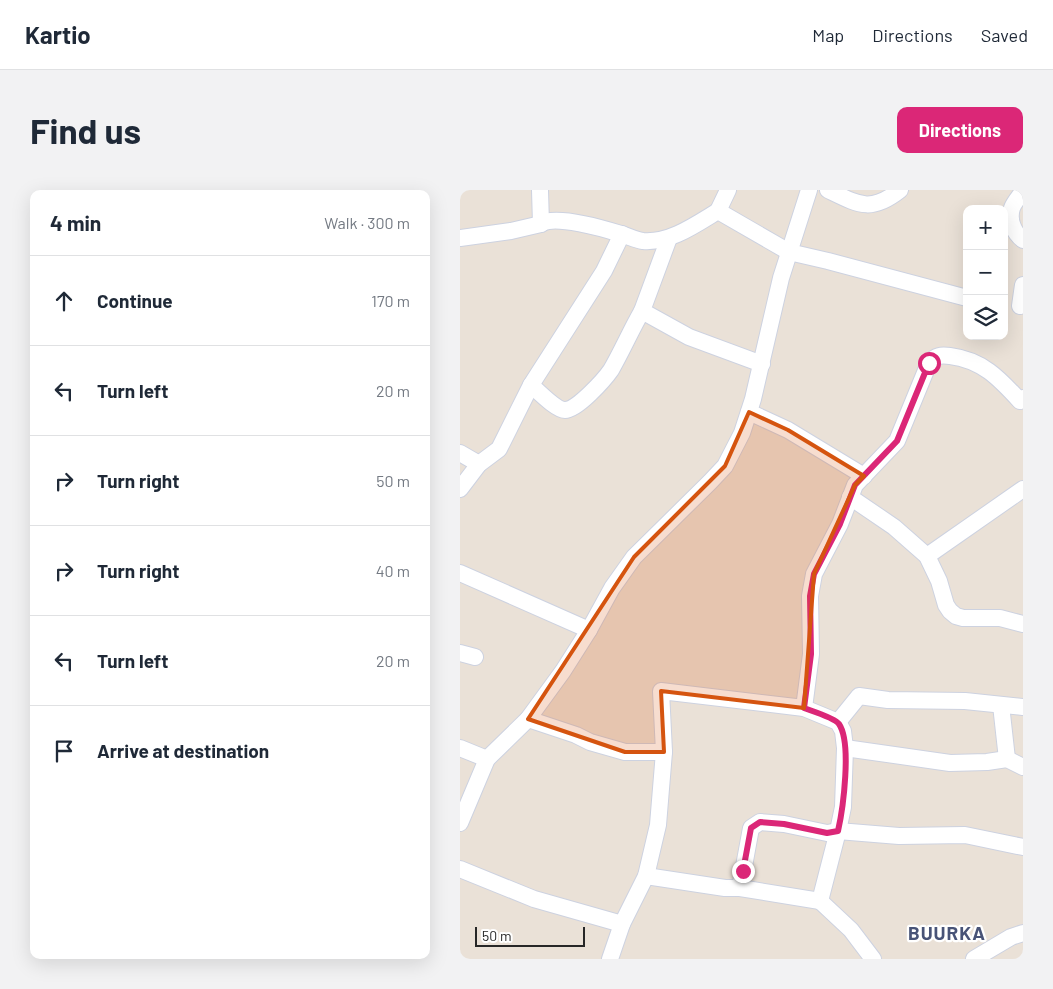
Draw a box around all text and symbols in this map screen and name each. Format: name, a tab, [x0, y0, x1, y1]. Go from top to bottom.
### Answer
text: Kartio	[25, 20, 91, 49]
text: Map	[812, 24, 844, 46]
text: Directions	[872, 24, 953, 46]
text: Saved	[981, 24, 1028, 46]
button: Directions	[897, 107, 1023, 153]
text: Find us	[30, 109, 141, 151]
map controls	[963, 205, 1008, 340]
button: +	[963, 205, 1008, 250]
text: 4 min	[50, 210, 101, 235]
text: Walk · 300 m	[324, 213, 410, 232]
button: −	[963, 250, 1008, 295]
icon: ahead	[50, 287, 78, 315]
text: Continue	[97, 289, 173, 312]
text: 170 m	[371, 291, 410, 310]
button: layers	[963, 295, 1008, 340]
route start	[918, 352, 941, 375]
icon: left	[50, 377, 78, 405]
text: Turn left	[97, 379, 168, 402]
text: 20 m	[376, 381, 410, 400]
icon: right	[50, 467, 78, 495]
text: Turn right	[97, 469, 179, 492]
text: 50 m	[376, 471, 410, 490]
icon: right	[50, 557, 78, 585]
text: Turn right	[97, 559, 179, 582]
text: 40 m	[376, 561, 410, 580]
icon: left	[50, 647, 78, 675]
text: Turn left	[97, 649, 168, 672]
text: 20 m	[376, 651, 410, 670]
icon: arrive	[50, 737, 78, 765]
text: Arrive at destination	[97, 739, 269, 762]
route end	[732, 860, 755, 883]
district label: BUURKA	[908, 921, 986, 944]
scale bar	[475, 924, 585, 947]
text: 50 m	[482, 927, 511, 944]

